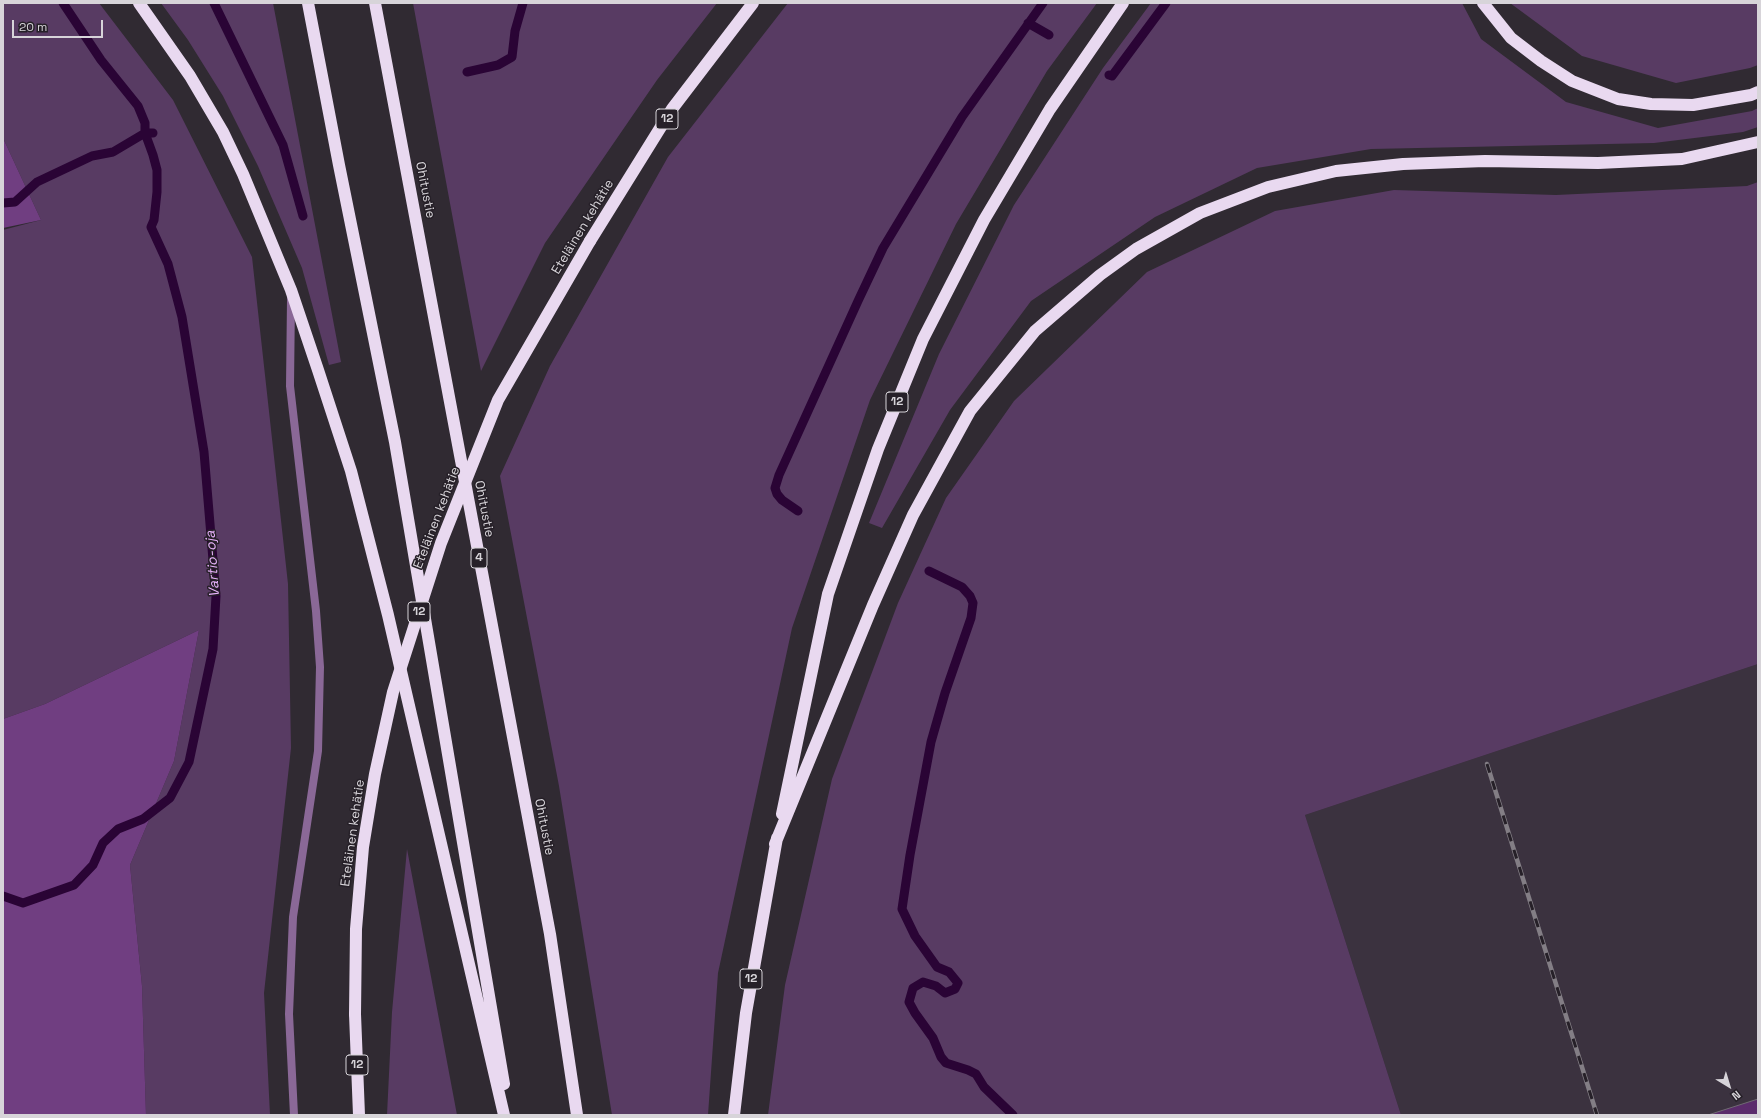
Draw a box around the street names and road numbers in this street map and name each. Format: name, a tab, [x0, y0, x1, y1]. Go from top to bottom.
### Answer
road number: 12	[656, 109, 678, 129]
street label: Ohitustie	[412, 160, 438, 220]
street label: Eteläinen kehätie	[549, 177, 617, 277]
road number: 12	[886, 392, 908, 412]
street label: Eteläinen kehätie	[410, 465, 464, 571]
street label: Ohitustie	[471, 479, 497, 539]
road number: 4	[471, 548, 487, 568]
road number: 12	[408, 602, 430, 622]
street label: Eteläinen kehätie	[338, 779, 368, 887]
street label: Ohitustie	[531, 797, 557, 857]
road number: 12	[740, 969, 762, 989]
road number: 12	[346, 1055, 368, 1075]

